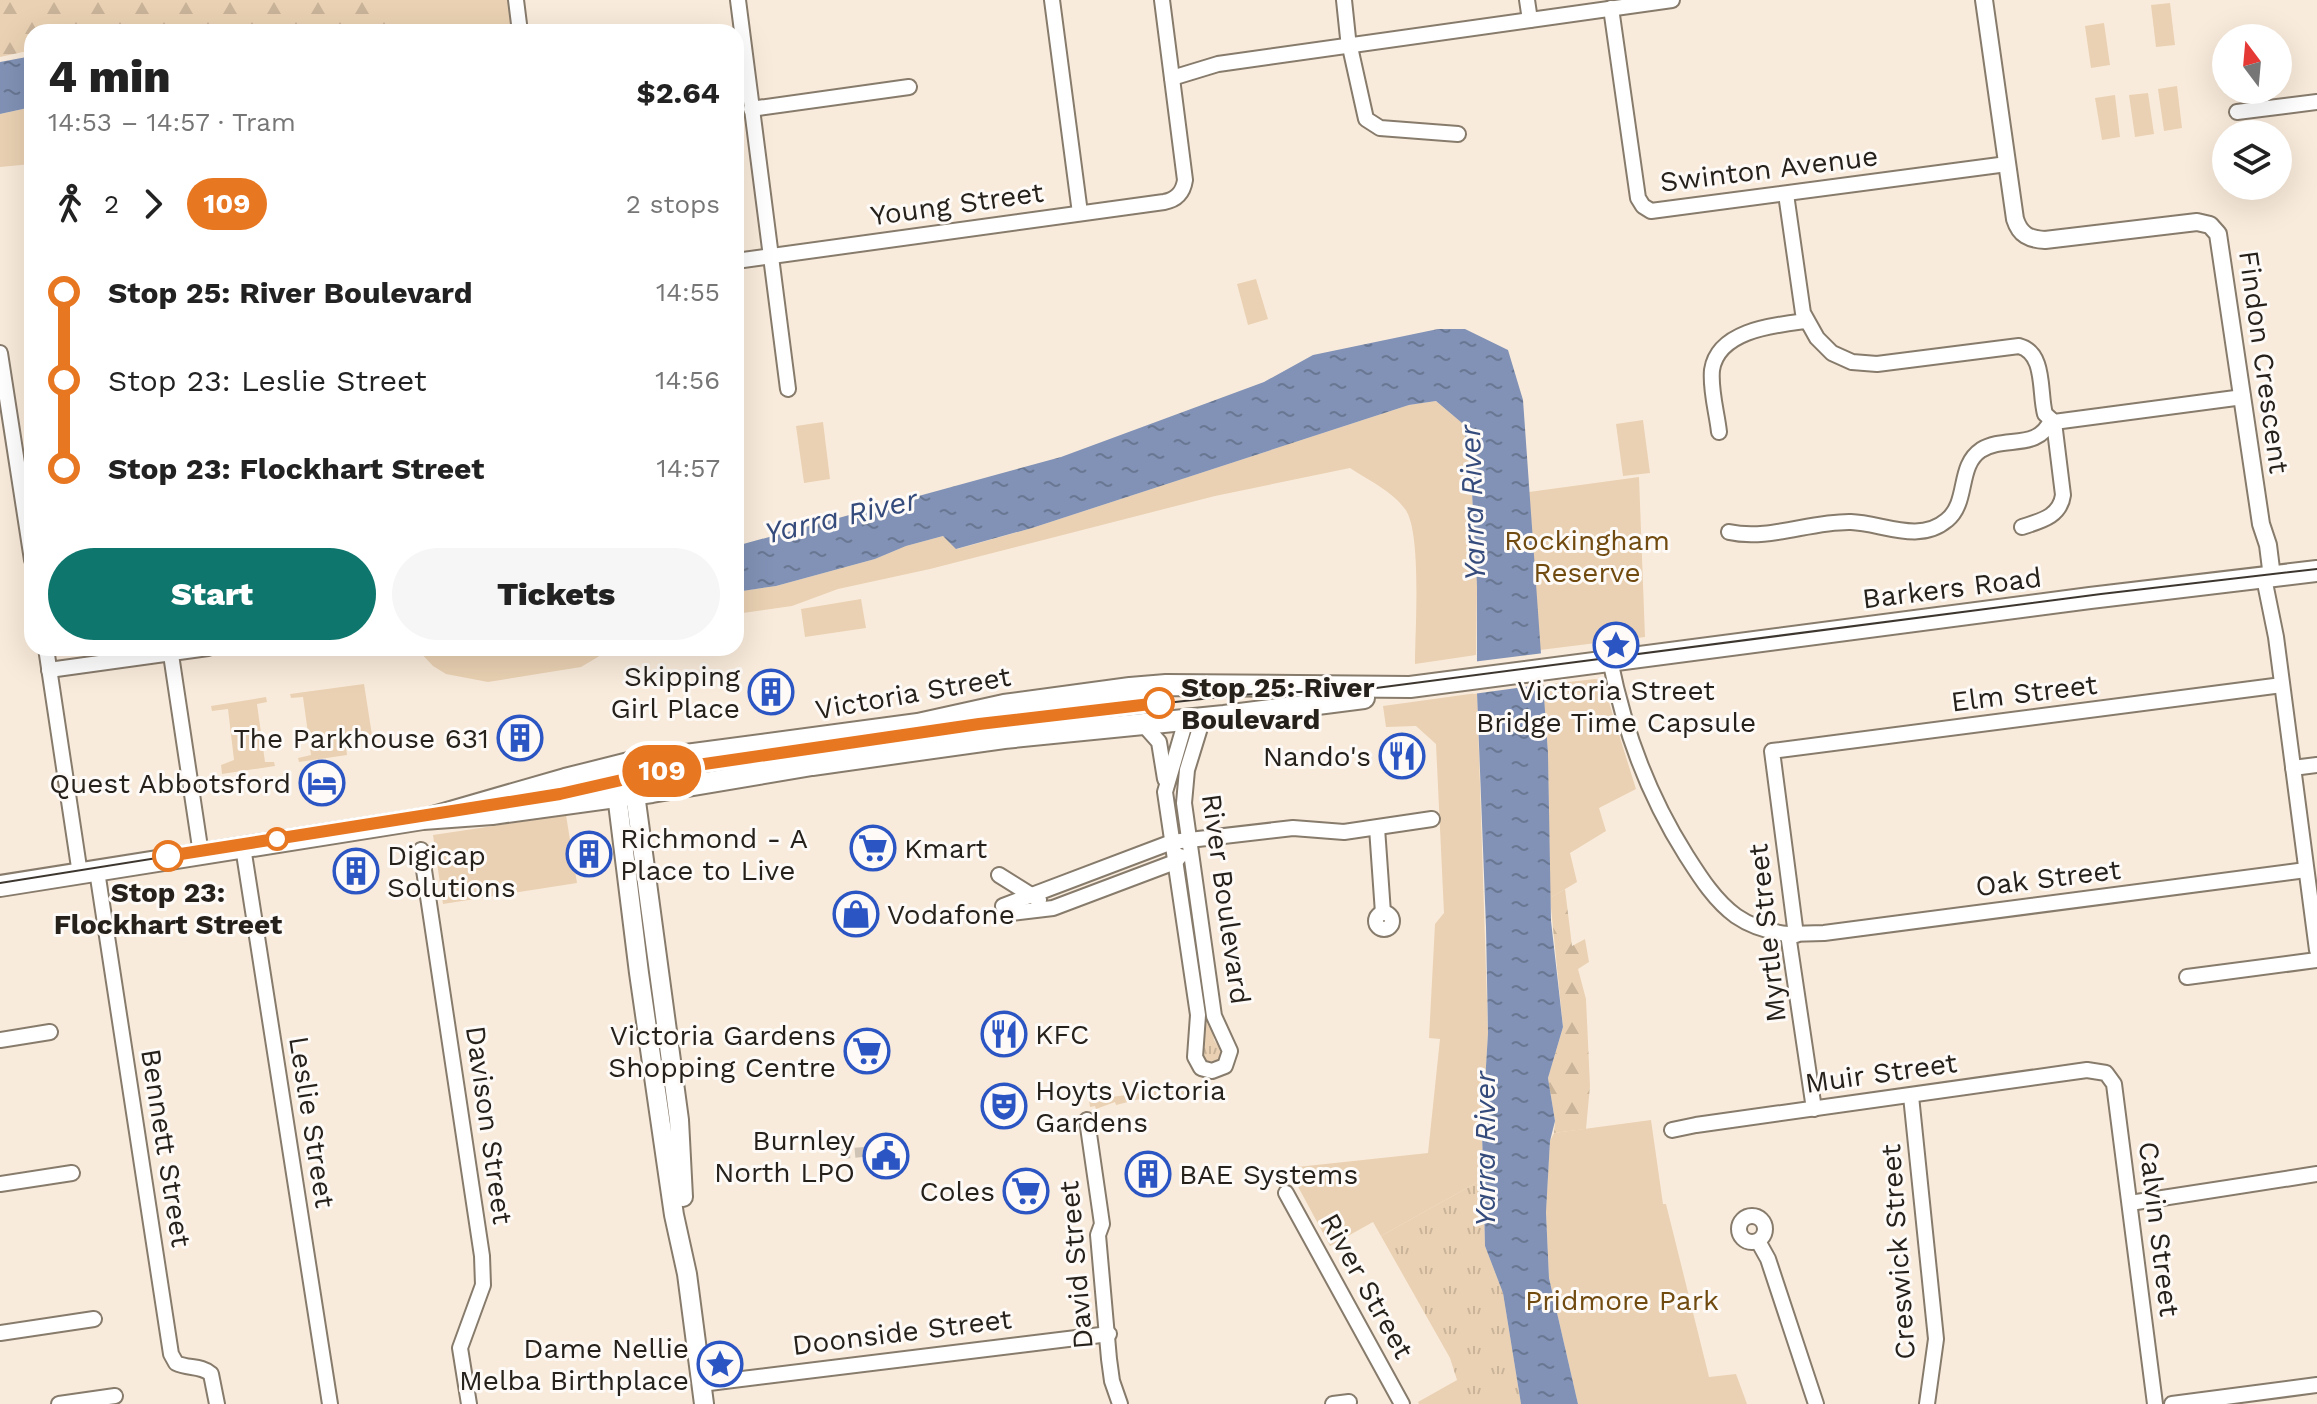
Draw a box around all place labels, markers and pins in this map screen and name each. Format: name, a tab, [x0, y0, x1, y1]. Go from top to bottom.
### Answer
place icon: Victoria Street Bridge Time Capsule	[1592, 621, 1640, 669]
place label: Skipping Girl Place	[610, 660, 740, 725]
building icon: Skipping Girl Place	[747, 668, 795, 716]
place label: Stop 25: River Boulevard	[1181, 671, 1375, 736]
place label: Victoria Street Bridge Time Capsule	[1476, 674, 1756, 739]
marker: Stop 25: River Boulevard	[1144, 688, 1174, 718]
building icon: The Parkhouse 631	[496, 714, 544, 762]
place label: The Parkhouse 631	[233, 722, 489, 755]
restaurant icon: Nando's	[1378, 732, 1426, 780]
place label: Nando's	[1263, 740, 1371, 773]
hotel icon: Quest Abbotsford	[298, 759, 346, 807]
place label: Quest Abbotsford	[49, 767, 291, 800]
place label: Richmond - A Place to Live	[620, 822, 808, 887]
supermarket icon: Kmart	[849, 824, 897, 872]
unlabelled marker	[266, 828, 288, 850]
building icon: Richmond - A Place to Live	[565, 830, 613, 878]
place label: Kmart	[904, 832, 987, 865]
place label: Digicap Solutions	[387, 839, 516, 904]
marker: Stop 23: Flockhart Street	[153, 841, 183, 871]
building icon: Digicap Solutions	[332, 847, 380, 895]
place label: Stop 23: Flockhart Street	[54, 876, 282, 941]
shop icon: Vodafone	[832, 890, 880, 938]
place label: Vodafone	[887, 898, 1015, 931]
restaurant icon: KFC	[980, 1010, 1028, 1058]
place label: KFC	[1035, 1018, 1089, 1051]
place label: Victoria Gardens Shopping Centre	[608, 1019, 836, 1084]
supermarket icon: Victoria Gardens Shopping Centre	[843, 1027, 891, 1075]
place label: Hoyts Victoria Gardens	[1035, 1074, 1226, 1139]
theatre icon: Hoyts Victoria Gardens	[980, 1082, 1028, 1130]
place label: Burnley North LPO	[714, 1124, 856, 1189]
public building icon: Burnley North LPO	[862, 1132, 910, 1180]
building icon: BAE Systems	[1124, 1150, 1172, 1198]
place label: BAE Systems	[1179, 1158, 1358, 1191]
supermarket icon: Coles	[1002, 1167, 1050, 1215]
place label: Coles	[920, 1175, 995, 1208]
place label: Dame Nellie Melba Birthplace	[459, 1332, 689, 1397]
place icon: Dame Nellie Melba Birthplace	[696, 1340, 744, 1388]

